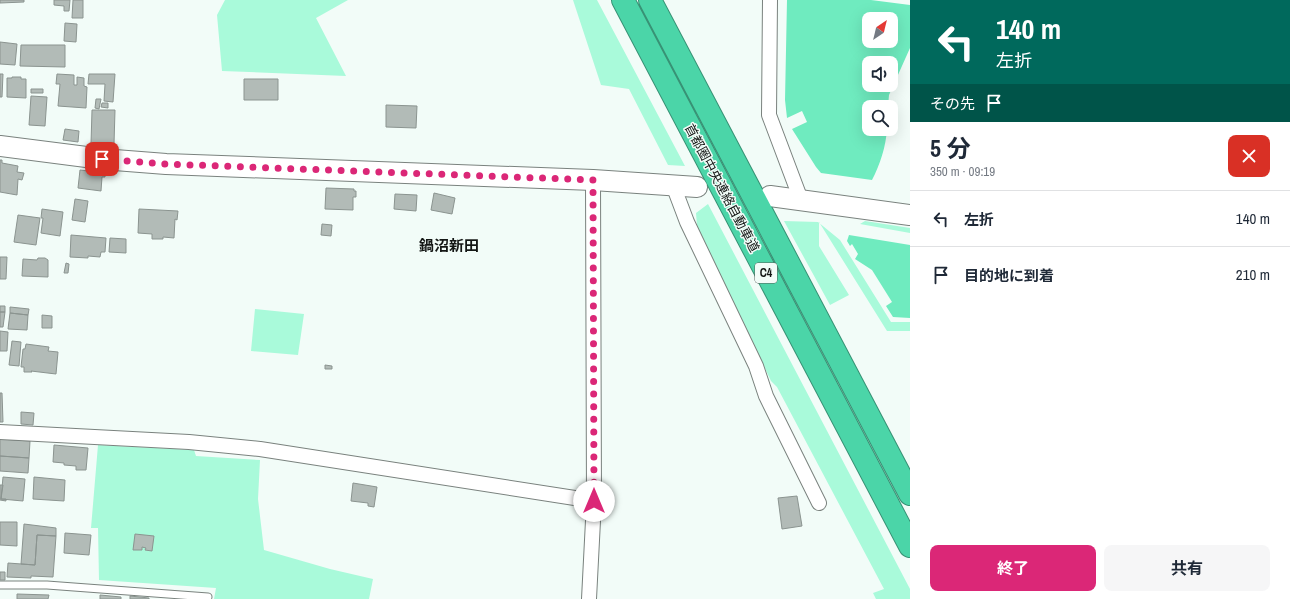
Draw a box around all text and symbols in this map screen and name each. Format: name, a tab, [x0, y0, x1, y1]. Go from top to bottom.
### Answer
text: 140 m	[996, 10, 1061, 48]
north arrow	[862, 12, 898, 48]
map controls	[862, 12, 898, 136]
icon: left	[930, 16, 982, 68]
text: 左折	[996, 48, 1032, 73]
button: sound	[862, 56, 898, 92]
icon: arrive	[983, 92, 1005, 114]
text: その先	[930, 93, 975, 114]
button: search	[862, 100, 898, 136]
street label: 首都圏中央連絡自動車道	[681, 121, 763, 255]
text: 5 分	[930, 132, 970, 164]
button: close	[1228, 135, 1270, 177]
pin	[85, 142, 119, 176]
icon: arrive	[91, 148, 113, 170]
text: 350 m · 09:19	[930, 163, 995, 180]
icon: left	[930, 208, 952, 230]
text: 140 m	[1236, 208, 1270, 229]
text: 左折	[964, 209, 994, 230]
district label: 鍋沼新田	[418, 235, 479, 256]
road number: C4	[755, 263, 777, 283]
icon: arrive	[930, 264, 952, 286]
text: 210 m	[1236, 264, 1270, 285]
text: 目的地に到着	[964, 265, 1054, 286]
position arrow	[573, 480, 615, 522]
button: 終了	[930, 545, 1096, 591]
button: 共有	[1104, 545, 1270, 591]

